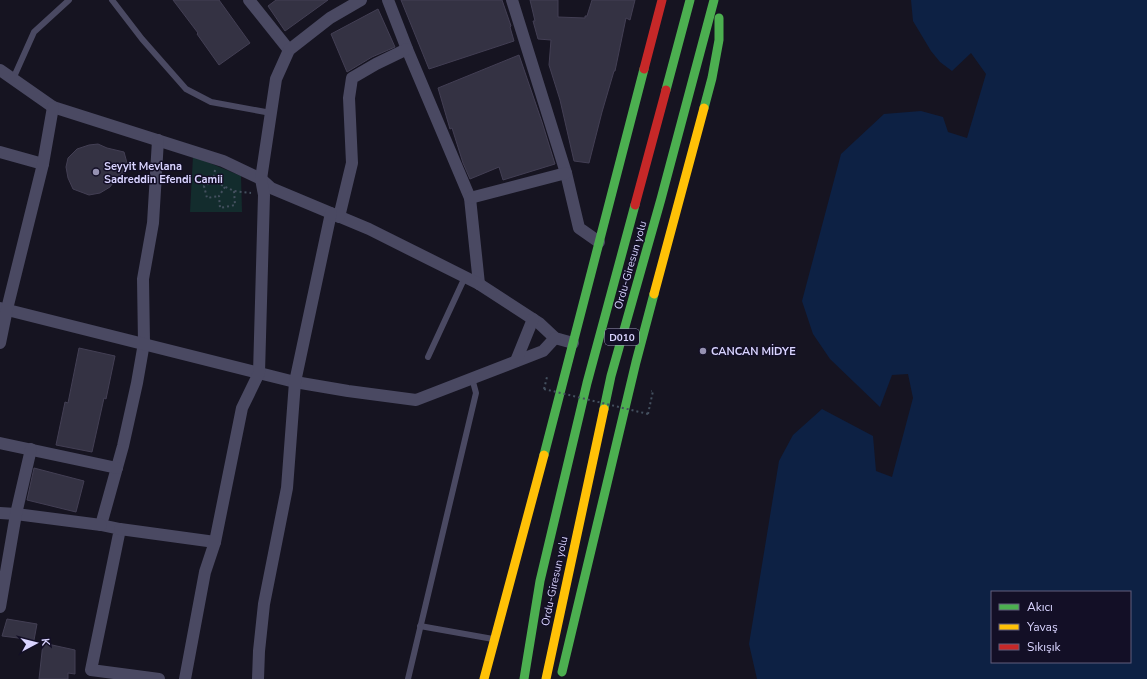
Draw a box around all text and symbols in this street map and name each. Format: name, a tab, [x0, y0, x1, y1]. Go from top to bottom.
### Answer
place label: Seyyit Mevlana Sadreddin Efendi Camii	[104, 159, 223, 187]
marker: Seyyit Mevlana Sadreddin Efendi Camii	[91, 167, 101, 177]
street label: Ordu-Giresun yolu	[611, 219, 650, 311]
road number: D010	[605, 329, 639, 345]
place label: CANCAN MİDYE	[711, 343, 796, 359]
marker: CANCAN MİDYE	[698, 346, 708, 356]
street label: Ordu-Giresun yolu	[538, 535, 571, 627]
legend	[991, 591, 1131, 663]
text: Akıcı	[1027, 599, 1053, 615]
text: Yavaş	[1026, 619, 1058, 635]
north arrow	[16, 623, 56, 663]
text: K	[38, 637, 53, 647]
text: Sıkışık	[1027, 639, 1062, 655]

